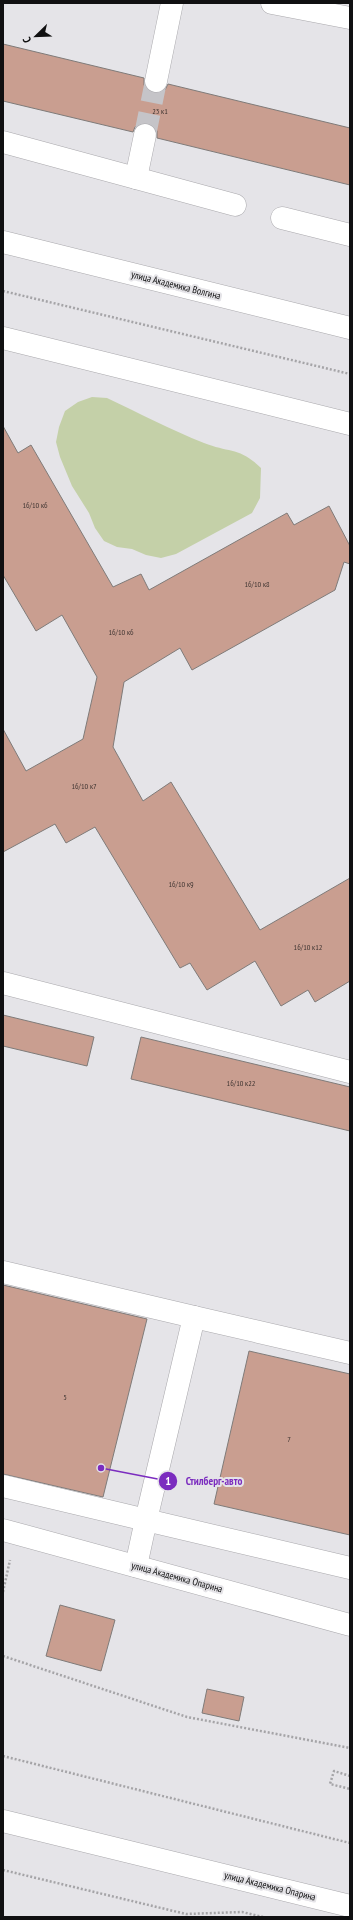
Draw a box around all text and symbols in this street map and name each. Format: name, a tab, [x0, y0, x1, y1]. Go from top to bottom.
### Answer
north arrow	[16, 16, 56, 56]
text: С	[19, 35, 34, 45]
house number: 23 к1	[152, 106, 168, 116]
street label: улица Академика Волгина	[130, 268, 222, 302]
house number: 16/10 к6	[22, 500, 48, 510]
house number: 16/10 к8	[244, 579, 270, 589]
house number: 16/10 к6	[108, 627, 134, 637]
house number: 16/10 к7	[71, 781, 97, 791]
house number: 16/10 к9	[168, 879, 194, 889]
house number: 16/10 к12	[294, 942, 323, 952]
house number: 16/10 к22	[227, 1078, 256, 1088]
house number: 5	[63, 1392, 67, 1402]
house number: 7	[287, 1434, 291, 1444]
callout: Стилберг-авто	[158, 1469, 251, 1492]
text: 1	[165, 1473, 171, 1488]
text: Стилберг-авто	[186, 1474, 242, 1488]
street label: улица Академика Опарина	[130, 1559, 224, 1595]
street label: улица Академика Опарина	[223, 1868, 317, 1904]

